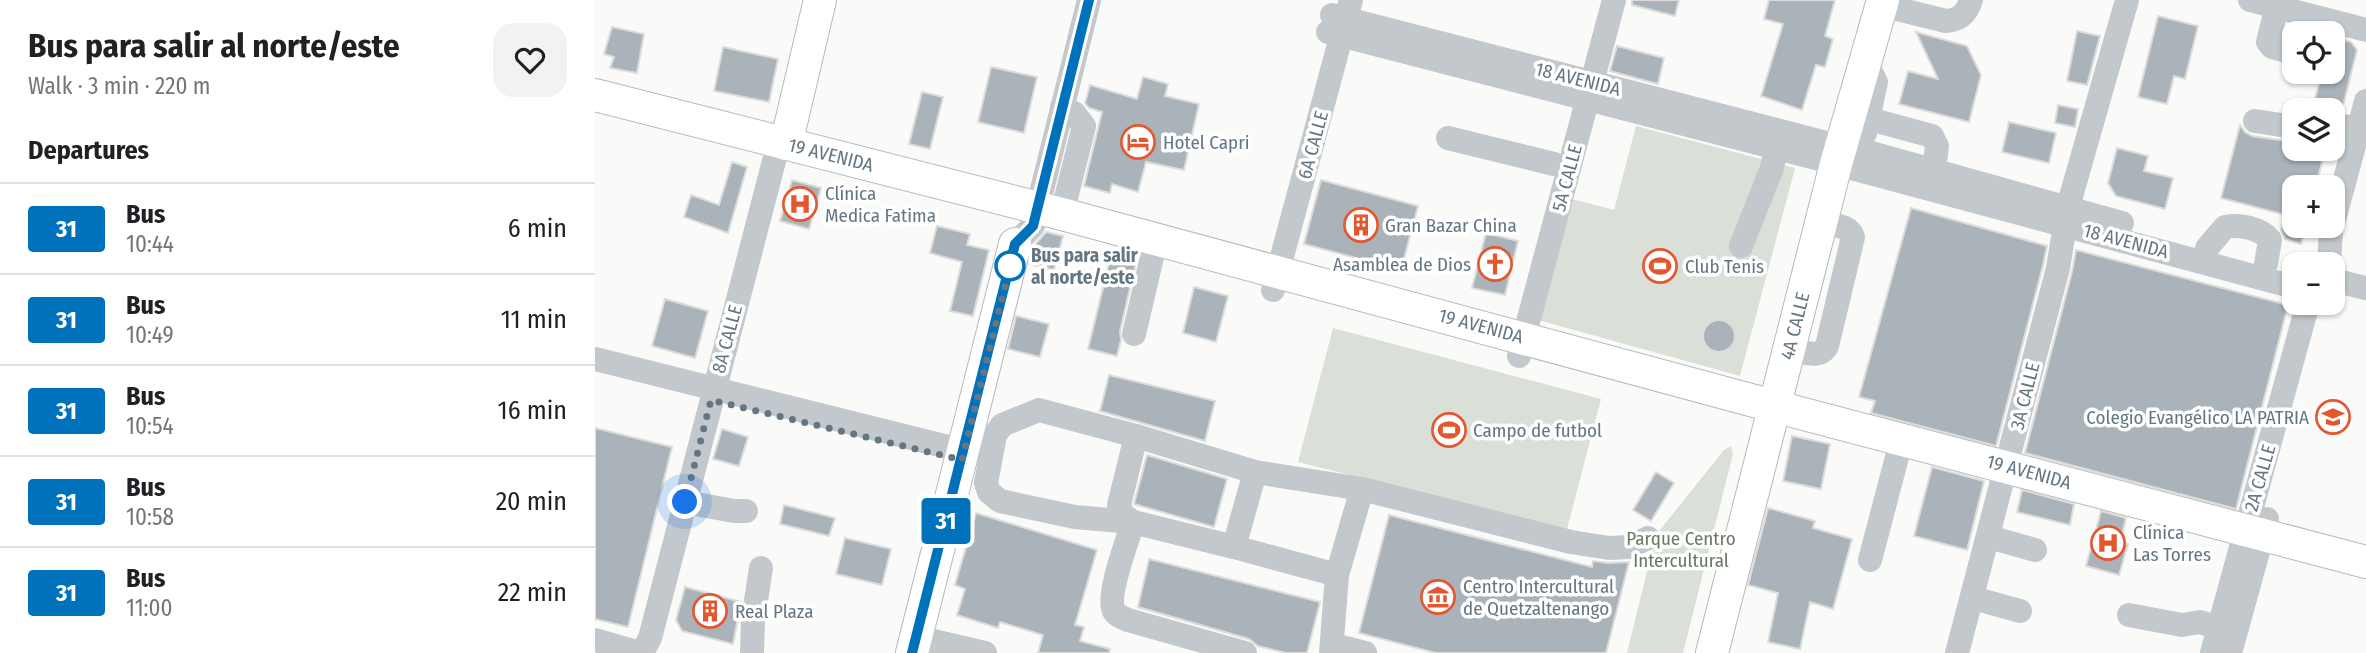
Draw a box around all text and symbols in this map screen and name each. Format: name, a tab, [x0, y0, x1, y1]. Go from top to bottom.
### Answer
map controls	[2282, 21, 2345, 315]
button: locate	[2282, 21, 2345, 84]
button: heart	[493, 23, 567, 97]
text: Bus para salir al norte/este	[28, 26, 400, 66]
street label: 18 AVENIDA	[1533, 57, 1623, 101]
text: Walk · 3 min · 220 m	[28, 72, 210, 100]
button: layers	[2282, 98, 2345, 161]
street label: 6A CALLE	[1293, 108, 1333, 181]
hotel icon: Hotel Capri	[1119, 123, 1157, 161]
place label: Hotel Capri	[1163, 131, 1250, 154]
street label: 19 AVENIDA	[786, 133, 876, 177]
text: Departures	[28, 135, 149, 166]
street label: 5A CALLE	[1547, 142, 1587, 214]
button: +	[2282, 175, 2345, 238]
place label: Clínica Medica Fatima	[825, 182, 936, 227]
hospital icon: Clínica Medica Fatima	[781, 185, 819, 223]
text: Bus	[126, 199, 165, 230]
building icon: Gran Bazar China	[1342, 206, 1380, 244]
text: 6 min	[508, 213, 567, 244]
place label: Gran Bazar China	[1385, 214, 1517, 237]
text: 31	[56, 215, 77, 243]
street label: 18 AVENIDA	[2081, 219, 2171, 263]
text: 10:44	[126, 230, 174, 258]
place label: Bus para salir al norte/este	[1031, 244, 1139, 289]
church icon: Asamblea de Dios	[1476, 245, 1514, 283]
sports icon: Club Tenis	[1641, 247, 1679, 285]
marker: Bus para salir al norte/este	[995, 251, 1025, 281]
button: −	[2282, 252, 2345, 315]
place label: Asamblea de Dios	[1333, 253, 1471, 276]
place label: Club Tenis	[1685, 255, 1764, 278]
text: Bus	[126, 290, 165, 321]
street label: 4A CALLE	[1775, 290, 1815, 362]
street label: 8A CALLE	[707, 302, 747, 375]
text: 11 min	[501, 304, 567, 335]
street label: 19 AVENIDA	[1436, 304, 1526, 348]
text: 31	[56, 306, 77, 334]
text: 10:49	[126, 321, 174, 349]
street label: 3A CALLE	[2006, 360, 2044, 432]
text: Bus	[126, 381, 165, 412]
text: 16 min	[498, 395, 567, 426]
text: 31	[56, 397, 77, 425]
school or university icon: Colegio Evangélico LA PATRIA	[2314, 398, 2352, 436]
place label: Colegio Evangélico LA PATRIA	[2086, 406, 2309, 429]
sports icon: Campo de futbol	[1430, 411, 1468, 449]
text: 10:54	[126, 412, 174, 440]
place label: Campo de futbol	[1473, 419, 1602, 442]
street label: 2A CALLE	[2240, 442, 2280, 514]
street label: 19 AVENIDA	[1984, 450, 2074, 494]
text: Bus	[126, 472, 165, 503]
your location	[667, 484, 702, 519]
text: 20 min	[496, 486, 567, 517]
text: 31	[56, 488, 77, 516]
line badge: 31	[915, 498, 977, 544]
text: 10:58	[126, 503, 174, 531]
text: 31	[935, 507, 957, 535]
place label: Clínica Las Torres	[2133, 521, 2211, 566]
hospital icon: Clínica Las Torres	[2089, 524, 2127, 562]
park label: Parque Centro Intercultural	[1626, 527, 1736, 572]
text: Bus	[126, 563, 165, 594]
place label: Centro Intercultural de Quetzaltenango	[1463, 575, 1614, 620]
text: 22 min	[498, 577, 567, 608]
museum icon: Centro Intercultural de Quetzaltenango	[1419, 578, 1457, 616]
text: 31	[56, 579, 77, 607]
building icon: Real Plaza	[691, 592, 729, 630]
text: 11:00	[126, 594, 172, 622]
place label: Real Plaza	[735, 600, 813, 623]

